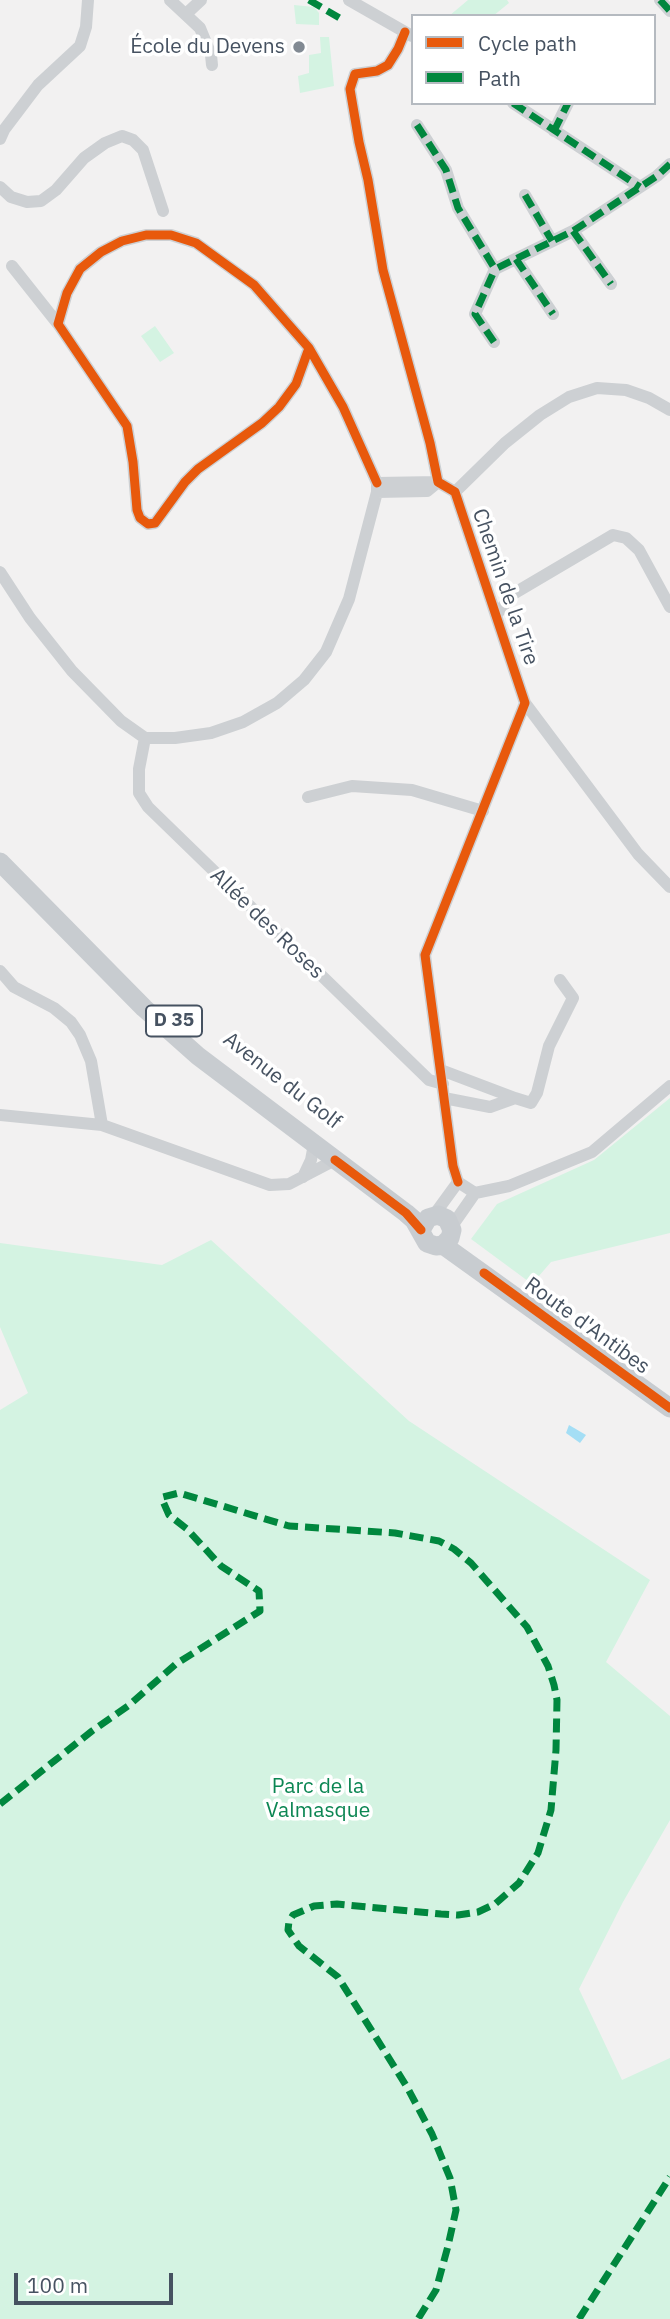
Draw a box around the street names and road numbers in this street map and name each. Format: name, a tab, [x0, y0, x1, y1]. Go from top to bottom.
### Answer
street label: Chemin de la Tire	[466, 505, 544, 669]
street label: Allée des Roses	[205, 863, 329, 985]
road number: D 35	[146, 1006, 202, 1036]
street label: Avenue du Golf	[218, 1027, 346, 1135]
street label: Route d'Antibes	[519, 1272, 655, 1380]

